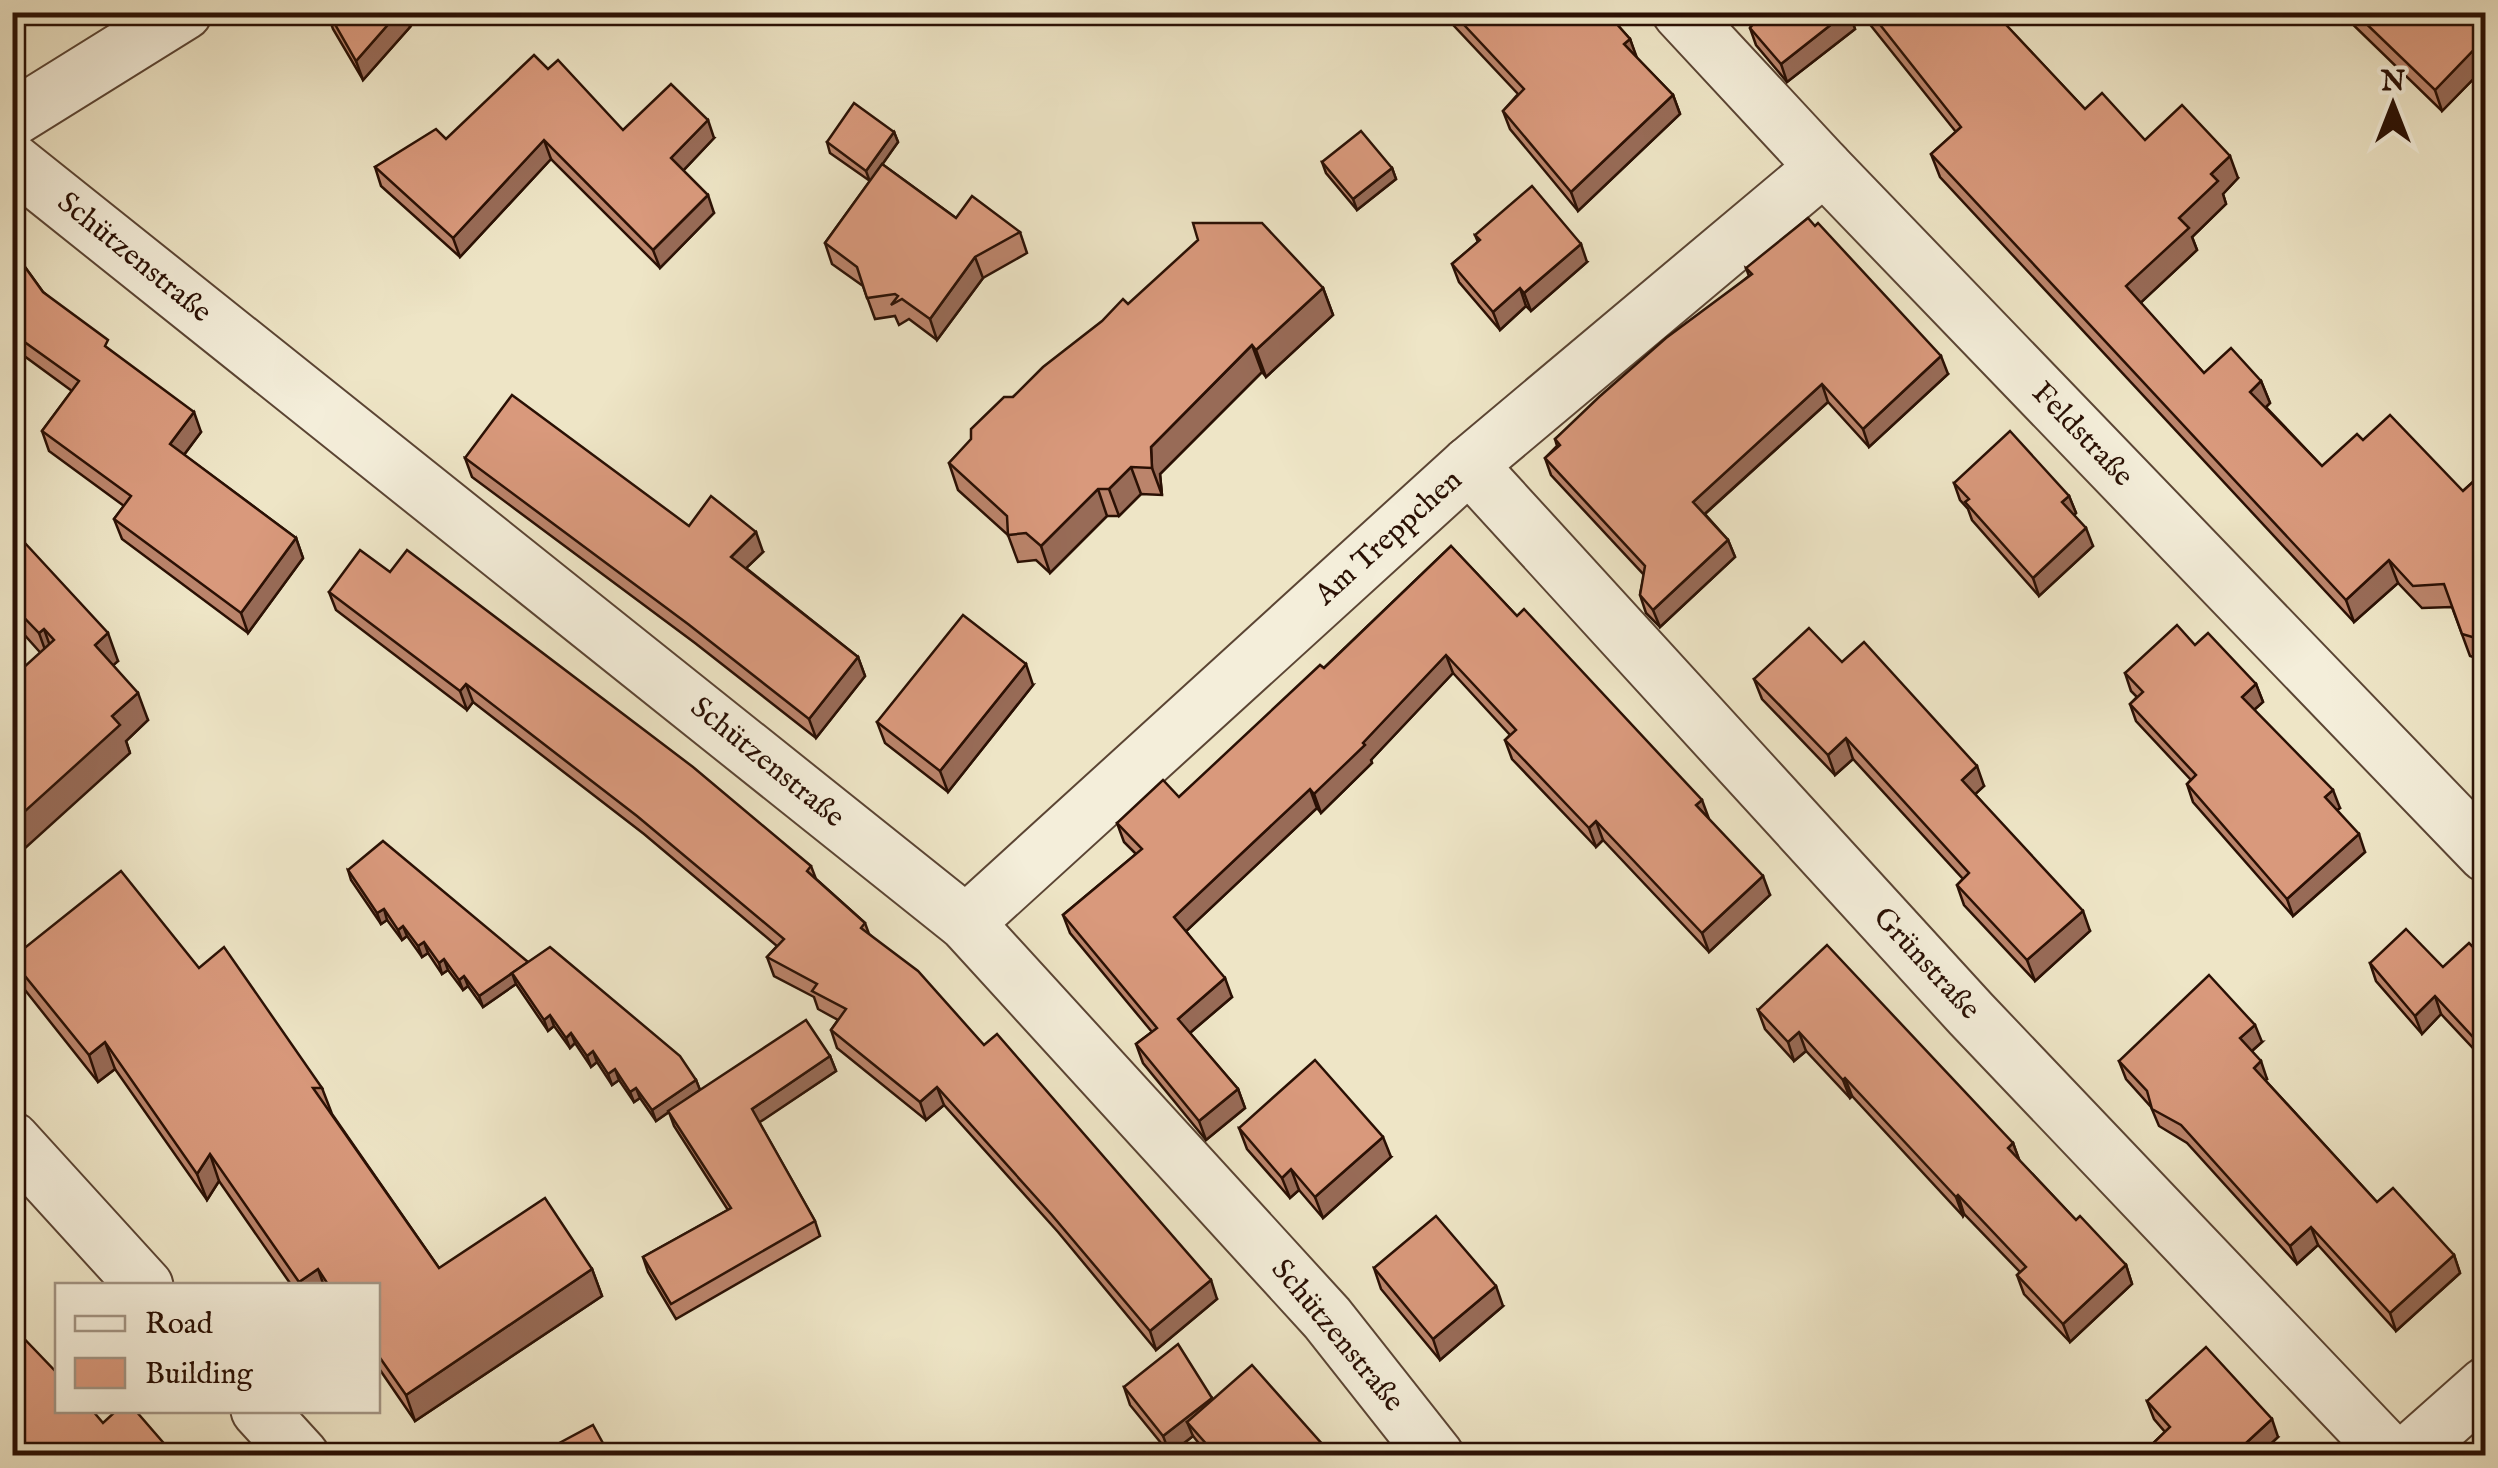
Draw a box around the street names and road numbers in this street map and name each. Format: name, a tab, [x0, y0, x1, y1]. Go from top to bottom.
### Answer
street label: Schützenstraße	[49, 184, 219, 332]
street label: Feldstraße	[2023, 375, 2141, 495]
street label: Am Treppchen	[1307, 462, 1471, 615]
street label: Schützenstraße	[682, 689, 852, 837]
street label: Grünstraße	[1864, 900, 1988, 1028]
street label: Schützenstraße	[1262, 1252, 1412, 1420]

